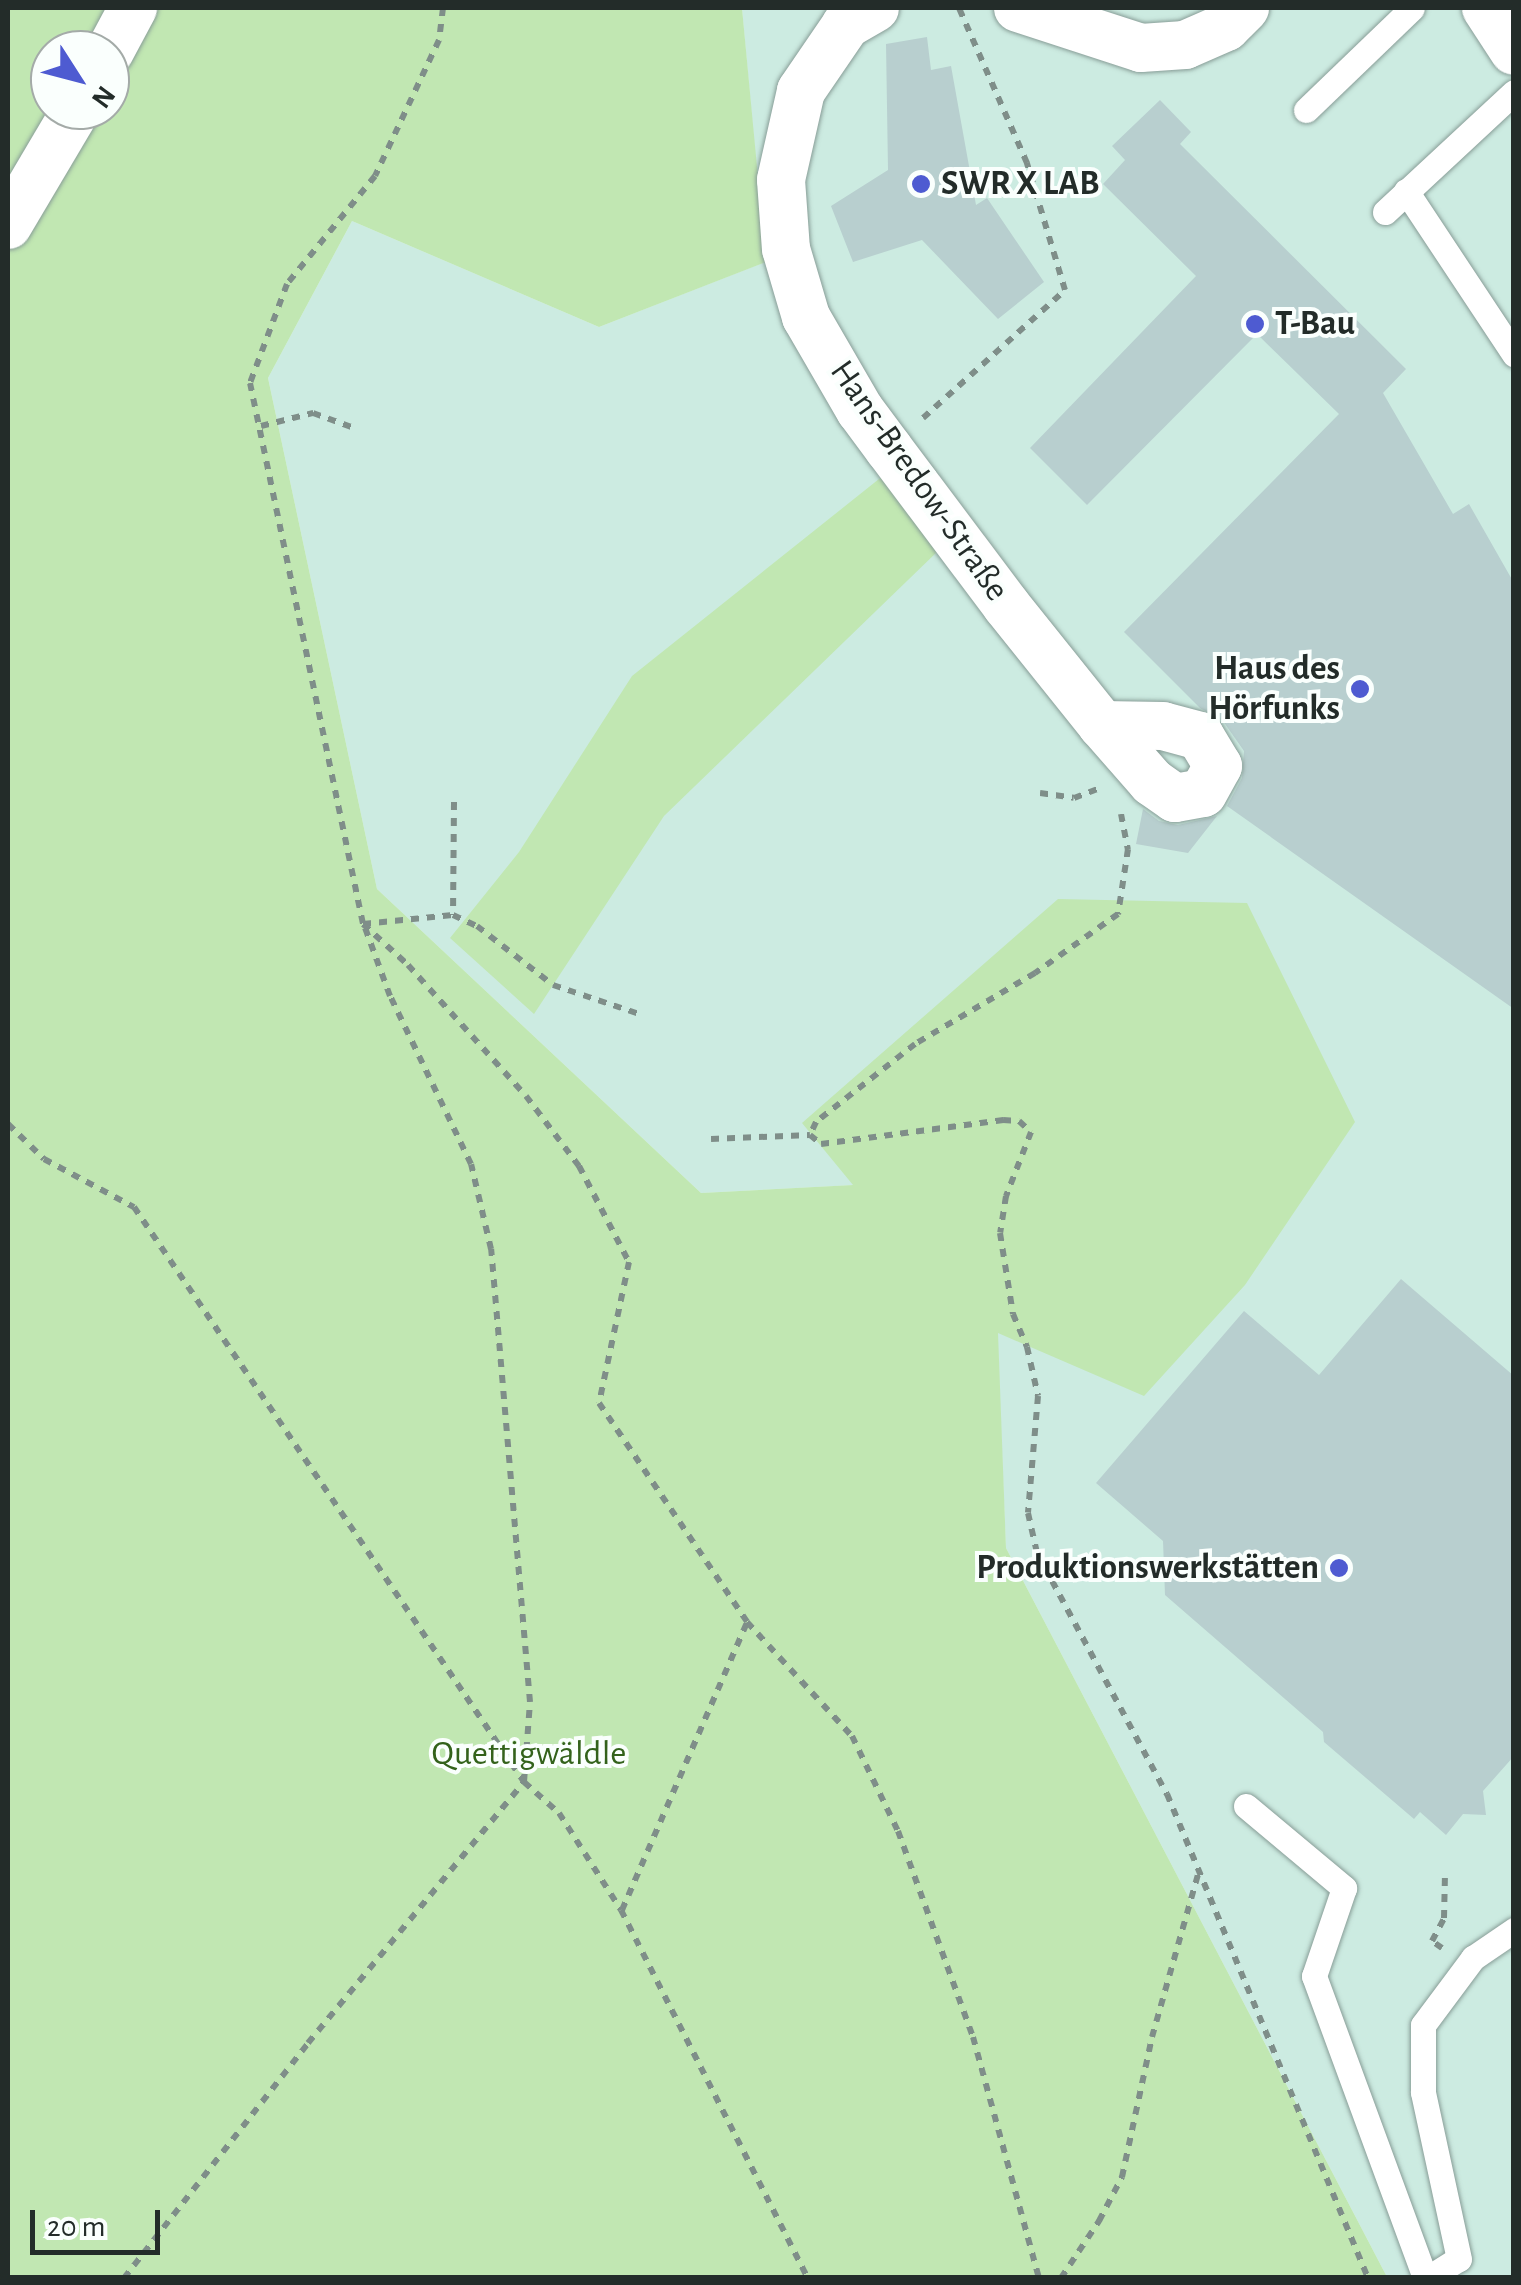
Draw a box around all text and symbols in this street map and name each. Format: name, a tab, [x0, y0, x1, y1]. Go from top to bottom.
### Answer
north arrow	[30, 30, 130, 130]
text: N	[86, 80, 120, 113]
place label: SWR X LAB	[941, 163, 1099, 205]
marker: SWR X LAB	[910, 173, 932, 195]
place label: T-Bau	[1275, 303, 1355, 345]
marker: T-Bau	[1244, 313, 1266, 335]
street label: Hans-Bredow-Straße	[820, 353, 1018, 609]
place label: Haus des Hörfunks	[1208, 648, 1340, 730]
marker: Haus des Hörfunks	[1349, 678, 1371, 700]
place label: Produktionswerkstätten	[976, 1547, 1319, 1589]
marker: Produktionswerkstätten	[1328, 1557, 1350, 1579]
park label: Quettigwäldle	[432, 1733, 626, 1775]
scale bar	[35, 2190, 165, 2252]
text: 20 m	[47, 2212, 105, 2242]

